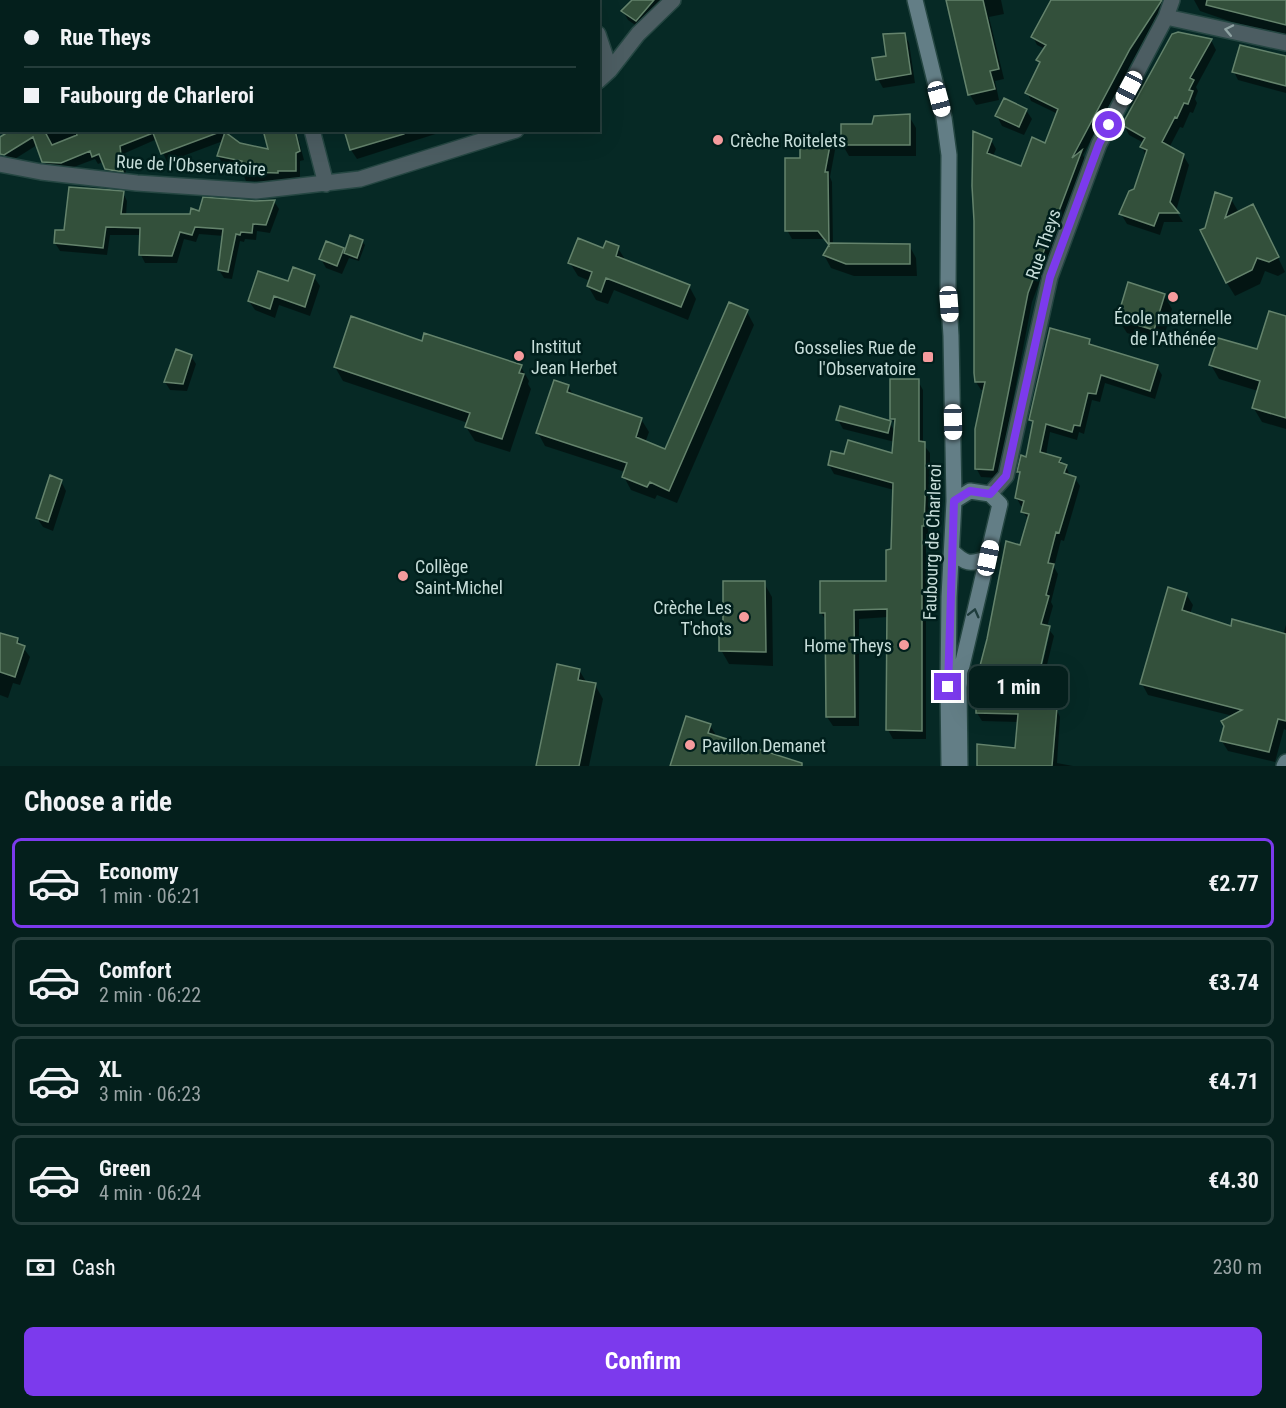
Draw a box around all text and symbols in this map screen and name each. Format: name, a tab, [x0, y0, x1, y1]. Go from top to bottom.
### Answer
one-way arrow	[1224, 24, 1234, 37]
text: Rue Theys	[60, 25, 151, 50]
car	[1113, 68, 1145, 108]
car	[926, 79, 952, 119]
text: Faubourg de Charleroi	[60, 83, 254, 108]
route start	[1095, 111, 1122, 138]
place label: Crèche Roitelets	[730, 130, 846, 151]
marker: Crèche Roitelets	[711, 133, 725, 147]
street label: Rue de l'Observatoire	[116, 151, 266, 179]
street label: Rue Theys	[1021, 206, 1065, 282]
car	[939, 285, 959, 323]
marker: École maternelle de l'Athénée	[1166, 290, 1180, 304]
place label: École maternelle de l'Athénée	[1114, 307, 1232, 349]
place label: Institut Jean Herbet	[531, 336, 617, 378]
place label: Gosselies Rue de l'Observatoire	[794, 337, 916, 379]
marker: Institut Jean Herbet	[512, 349, 526, 363]
marker: Gosselies Rue de l'Observatoire	[921, 350, 935, 364]
car	[944, 404, 962, 440]
street label: Faubourg de Charleroi	[919, 464, 945, 620]
car	[975, 539, 1001, 577]
place label: Collège Saint-Michel	[415, 556, 503, 598]
marker: Collège Saint-Michel	[396, 569, 410, 583]
place label: Crèche Les T'chots	[653, 597, 732, 639]
one-way arrow	[967, 608, 979, 619]
marker: Crèche Les T'chots	[737, 610, 751, 624]
place label: Home Theys	[804, 635, 892, 656]
marker: Home Theys	[897, 638, 911, 652]
callout: 1 min	[969, 666, 1068, 708]
route end	[934, 673, 961, 700]
text: 1 min	[996, 675, 1041, 699]
place label: Pavillon Demanet	[702, 735, 826, 756]
marker: Pavillon Demanet	[683, 738, 697, 752]
text: Choose a ride	[24, 786, 172, 818]
icon: car	[27, 856, 81, 910]
text: Economy	[99, 859, 179, 884]
text: €2.77	[1208, 871, 1259, 896]
text: 1 min · 06:21	[99, 884, 201, 908]
icon: car	[27, 955, 81, 1009]
text: Comfort	[99, 958, 172, 983]
text: €3.74	[1208, 970, 1259, 995]
text: 2 min · 06:22	[99, 983, 201, 1007]
icon: car	[27, 1054, 81, 1108]
text: XL	[99, 1057, 122, 1082]
text: €4.71	[1208, 1069, 1259, 1094]
text: 3 min · 06:23	[99, 1082, 201, 1106]
icon: car	[27, 1153, 81, 1207]
text: Green	[99, 1156, 151, 1181]
text: €4.30	[1208, 1168, 1259, 1193]
text: 4 min · 06:24	[99, 1181, 201, 1205]
icon: cash	[24, 1251, 57, 1284]
text: Cash	[72, 1255, 116, 1280]
text: 230 m	[1213, 1255, 1262, 1279]
button: Confirm	[24, 1327, 1262, 1396]

